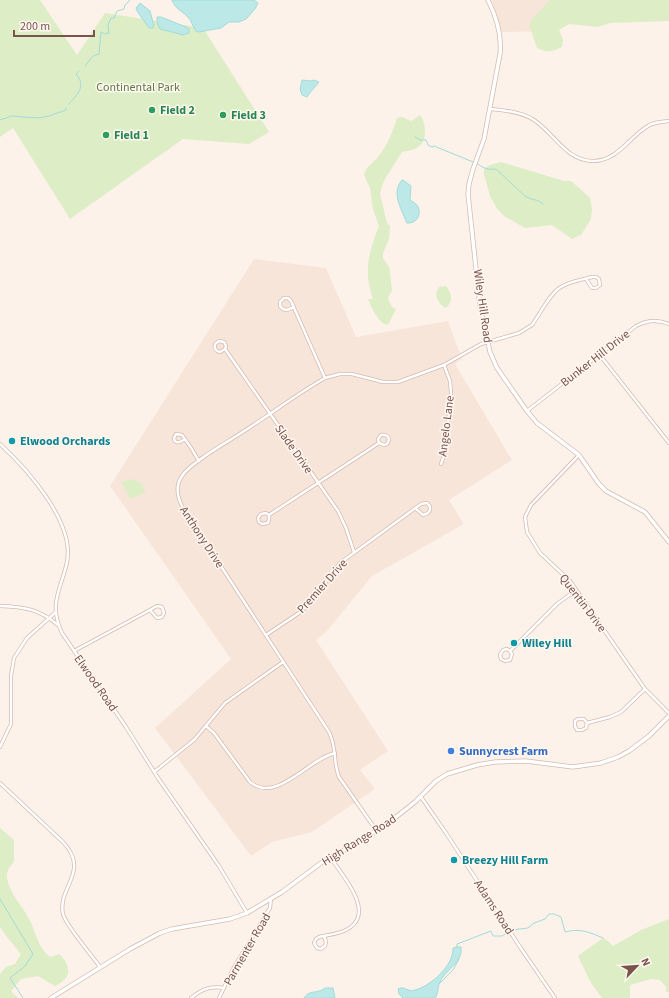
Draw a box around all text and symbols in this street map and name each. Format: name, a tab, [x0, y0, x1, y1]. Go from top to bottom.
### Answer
scale bar	[14, 12, 94, 38]
text: 200 m	[20, 18, 50, 35]
park label: Continental Park	[96, 79, 180, 96]
place label: Field 2	[160, 102, 195, 119]
marker: Field 2	[147, 105, 157, 115]
place label: Field 3	[231, 107, 266, 124]
marker: Field 3	[218, 110, 228, 120]
place label: Field 1	[114, 127, 149, 144]
marker: Field 1	[101, 130, 111, 140]
street label: Wiley Hill Road	[469, 268, 496, 344]
street label: Bunker Hill Drive	[557, 326, 634, 391]
street label: Angelo Lane	[434, 395, 459, 458]
street label: Slade Drive	[270, 421, 317, 477]
place label: Elwood Orchards	[20, 433, 110, 450]
marker: Elwood Orchards	[7, 436, 17, 446]
street label: Anthony Drive	[175, 503, 228, 572]
street label: Premier Drive	[293, 555, 352, 617]
street label: Quentin Drive	[555, 571, 610, 636]
place label: Wiley Hill	[522, 635, 572, 652]
marker: Wiley Hill	[509, 638, 519, 648]
street label: Elwood Road	[70, 651, 121, 715]
place label: Sunnycrest Farm	[459, 743, 548, 760]
marker: Sunnycrest Farm	[446, 746, 456, 756]
street label: High Range Road	[319, 811, 400, 870]
place label: Breezy Hill Farm	[462, 852, 548, 869]
marker: Breezy Hill Farm	[449, 855, 459, 865]
street label: Adams Road	[469, 876, 518, 938]
street label: Parmenter Road	[220, 910, 275, 989]
north arrow	[617, 946, 657, 986]
text: N	[637, 955, 654, 968]

